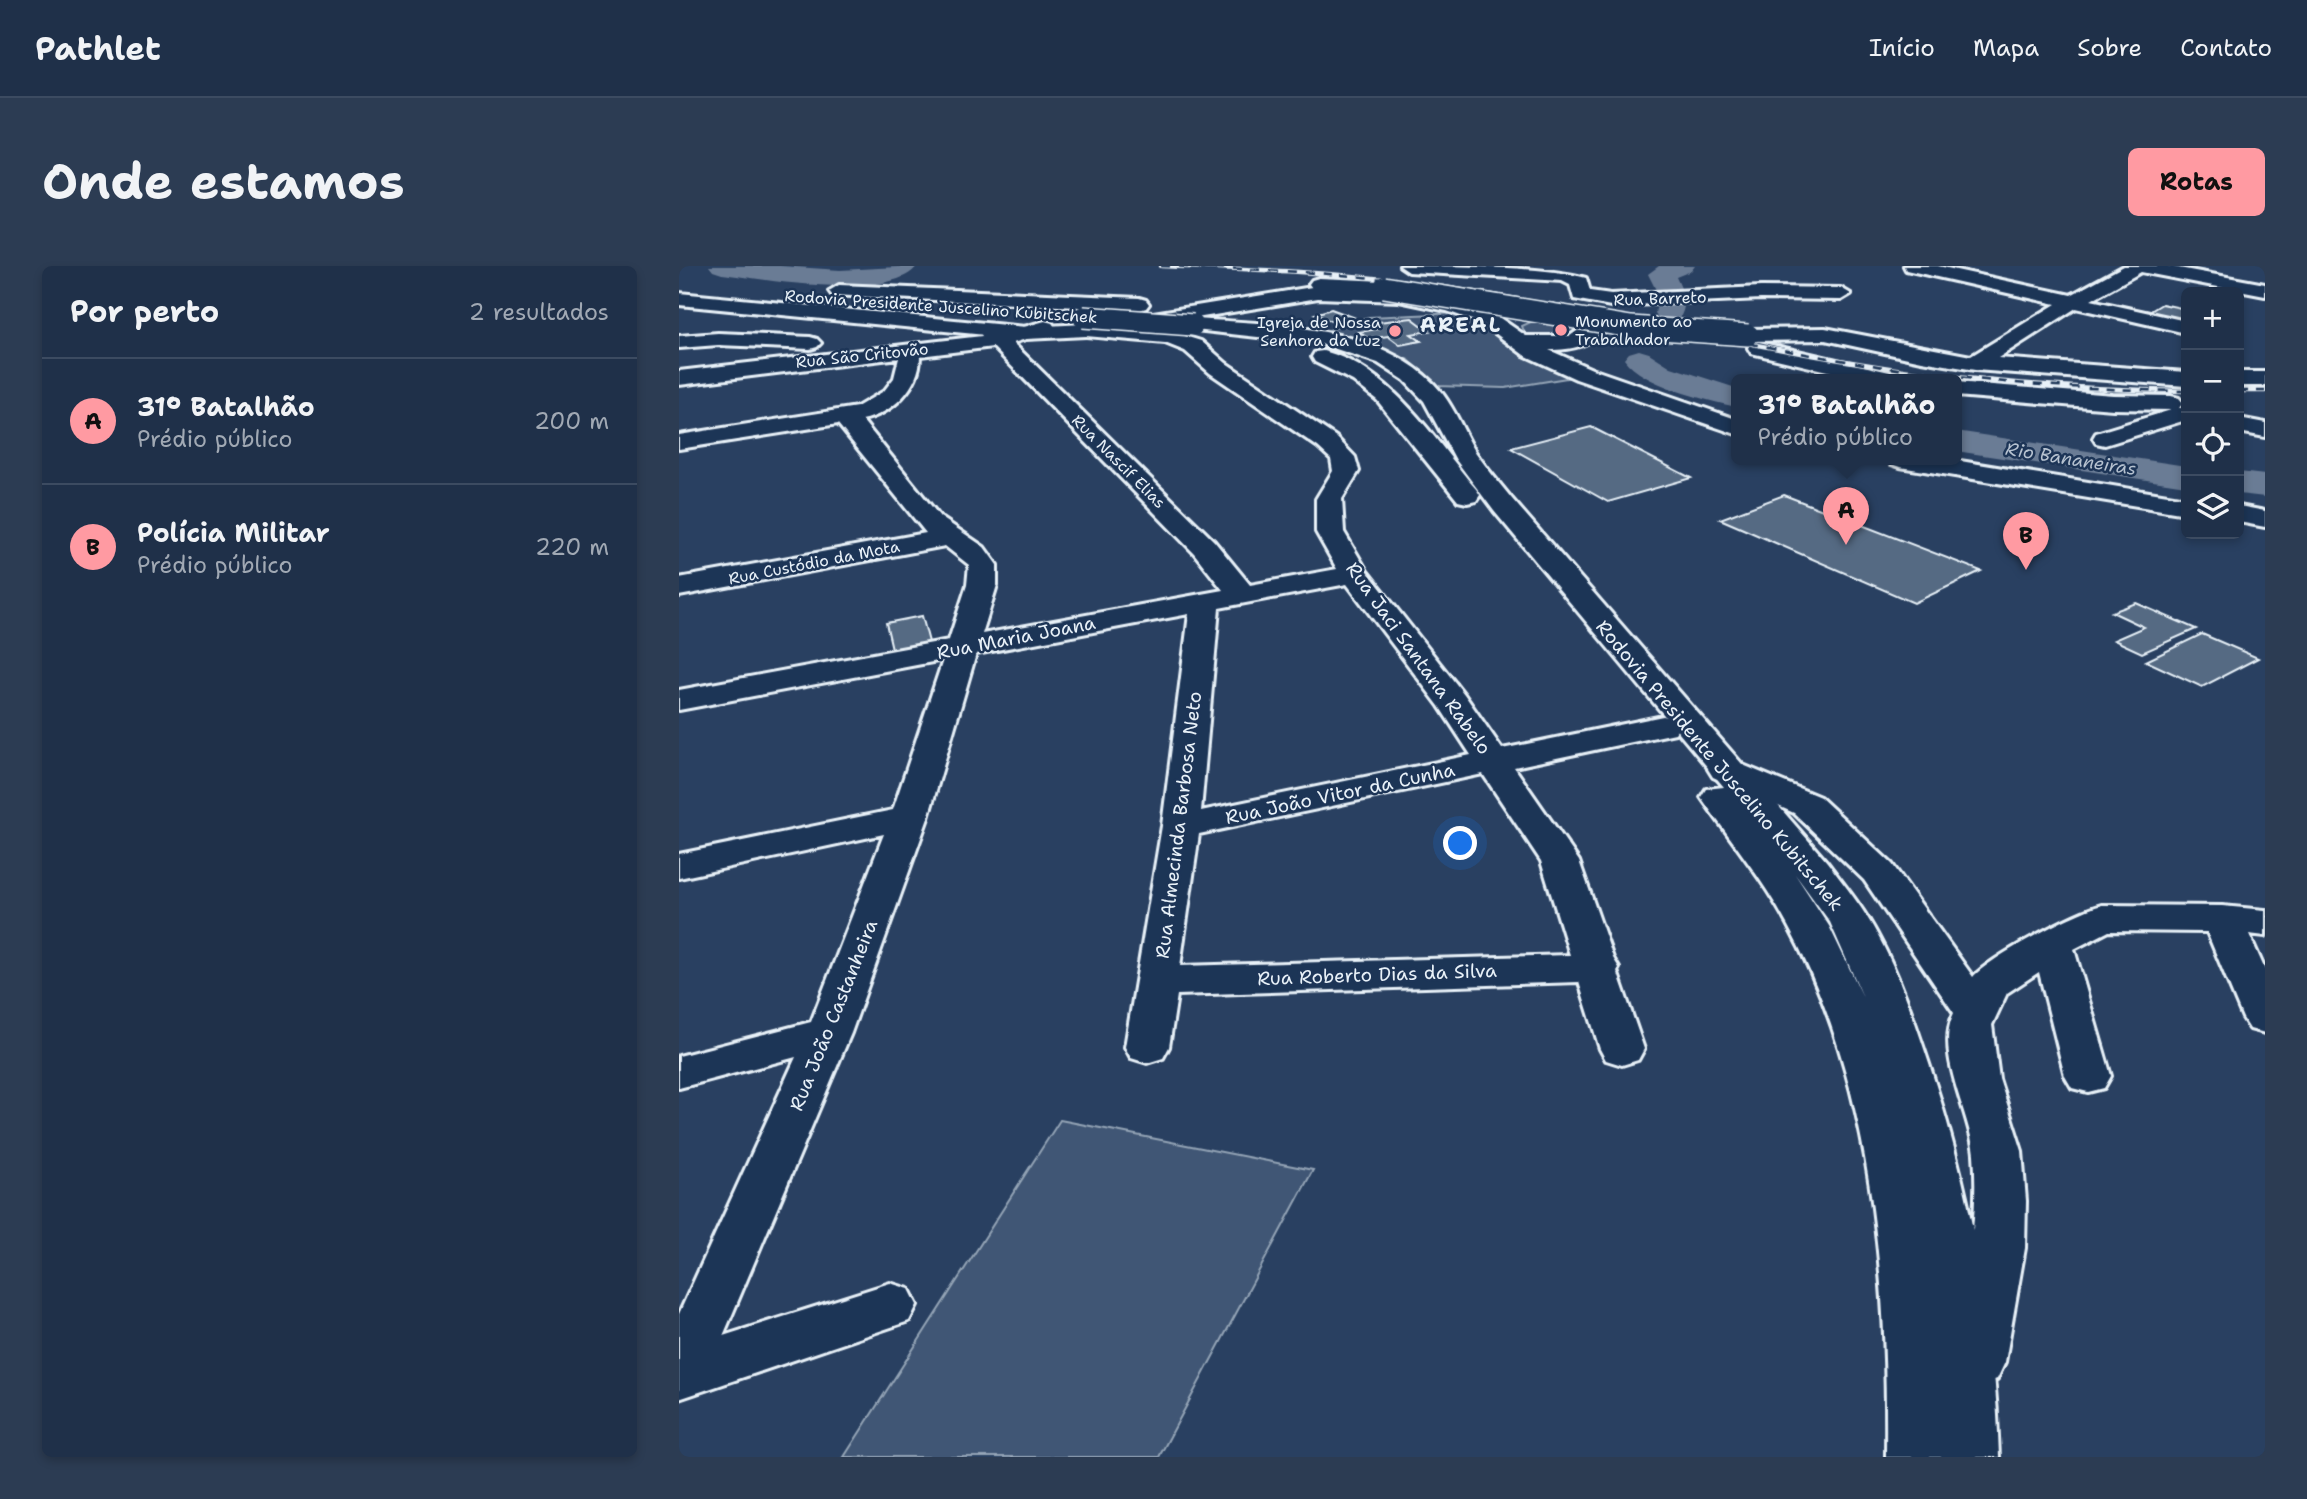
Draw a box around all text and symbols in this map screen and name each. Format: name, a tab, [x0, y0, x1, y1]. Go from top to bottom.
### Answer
text: Pathlet	[35, 26, 161, 71]
text: Início	[1869, 32, 1935, 64]
text: Mapa	[1973, 32, 2039, 64]
text: Sobre	[2077, 32, 2142, 64]
text: Contato	[2180, 32, 2272, 64]
button: Rotas	[2128, 148, 2265, 216]
text: Onde estamos	[42, 149, 405, 215]
street label: Rodovia Presidente Juscelino Kubitschek	[784, 285, 1098, 328]
street label: Rua Barreto	[1613, 286, 1707, 311]
map controls	[2181, 287, 2244, 539]
button: +	[2181, 287, 2244, 350]
text: Por perto	[70, 291, 219, 332]
text: 2 resultados	[469, 297, 609, 327]
district label: AREAL	[1420, 311, 1502, 339]
place label: Monumento ao Trabalhador	[1575, 311, 1692, 350]
place label: Igreja de Nossa Senhora da Luz	[1257, 312, 1381, 351]
marker: Monumento ao Trabalhador	[1553, 322, 1569, 338]
marker: Igreja de Nossa Senhora da Luz	[1387, 323, 1403, 339]
street label: Rua São Critovão	[795, 338, 929, 373]
button: −	[2181, 350, 2244, 413]
popup	[1731, 374, 1962, 465]
text: 31° Batalhão	[1758, 387, 1935, 422]
text: 31° Batalhão	[137, 389, 315, 424]
text: A	[84, 406, 102, 436]
text: 200 m	[534, 406, 609, 436]
street label: Rua Nascif Elias	[1067, 410, 1170, 513]
button: locate	[2181, 413, 2244, 476]
text: Prédio público	[1758, 422, 1913, 452]
text: Prédio público	[137, 424, 292, 454]
water label: Rio Bananeiras	[2004, 437, 2138, 481]
button: layers	[2181, 476, 2244, 539]
pin: A	[1823, 487, 1869, 545]
pin: B	[2003, 512, 2049, 570]
text: Polícia Militar	[137, 515, 330, 550]
text: B	[86, 532, 100, 562]
text: 220 m	[535, 532, 609, 562]
street label: Rua Custódio da Mota	[727, 536, 901, 589]
text: Prédio público	[137, 550, 292, 580]
street label: Rua Jaci Santana Rabelo	[1340, 557, 1497, 759]
street label: Rua Maria Joana	[935, 610, 1098, 665]
street label: Rodovia Presidente Juscelino Kubitschek	[1590, 615, 1849, 916]
street label: Rua Almecinda Barbosa Neto	[1150, 690, 1207, 960]
street label: Rua João Vitor da Cunha	[1223, 757, 1457, 830]
your location	[1443, 826, 1477, 860]
street label: Rua João Castanheira	[784, 916, 883, 1115]
street label: Rua Roberto Dias da Silva	[1257, 958, 1497, 991]

